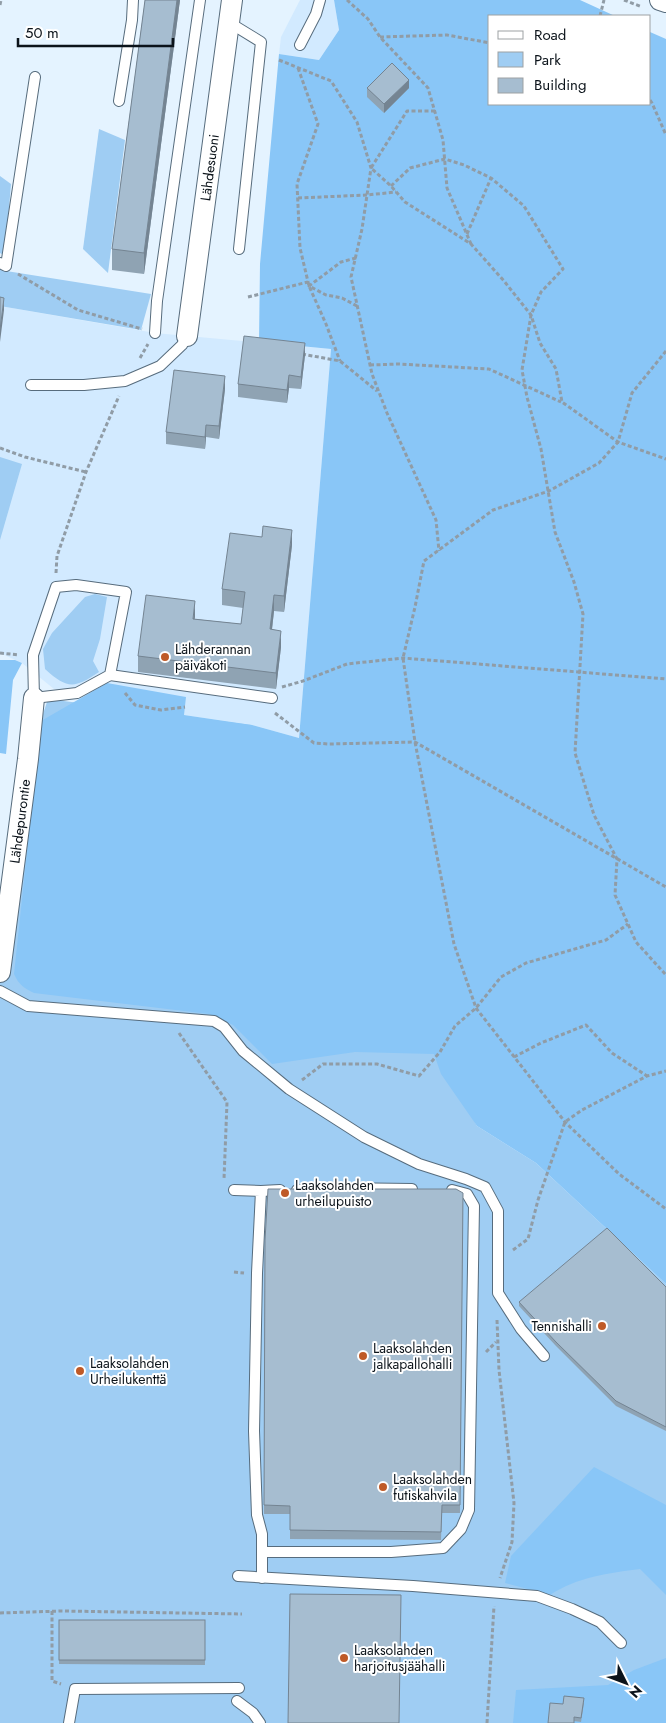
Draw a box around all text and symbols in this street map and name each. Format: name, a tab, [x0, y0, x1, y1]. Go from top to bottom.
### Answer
scale bar	[18, 15, 172, 47]
legend	[488, 15, 651, 105]
text: 50 m	[25, 22, 59, 44]
text: Road	[534, 24, 566, 46]
text: Park	[534, 49, 561, 71]
text: Building	[534, 74, 586, 96]
street label: Lähdesuoni	[195, 133, 224, 202]
place label: Lähderannan päiväkoti	[175, 639, 251, 675]
marker: Lähderannan päiväkoti	[159, 651, 171, 663]
street label: Lähdepurontie	[4, 778, 35, 865]
place label: Laaksolahden urheilupuisto	[295, 1175, 374, 1211]
marker: Laaksolahden urheilupuisto	[279, 1187, 291, 1199]
place label: Tennishalli	[532, 1316, 592, 1336]
marker: Tennishalli	[596, 1320, 608, 1332]
place label: Laaksolahden jalkapallohalli	[372, 1338, 452, 1374]
marker: Laaksolahden jalkapallohalli	[357, 1350, 369, 1362]
place label: Laaksolahden Urheilukenttä	[90, 1353, 169, 1389]
marker: Laaksolahden Urheilukenttä	[74, 1365, 86, 1377]
place label: Laaksolahden futiskahvila	[393, 1469, 472, 1505]
marker: Laaksolahden futiskahvila	[377, 1481, 389, 1493]
place label: Laaksolahden harjoitusjäähalli	[354, 1640, 445, 1676]
marker: Laaksolahden harjoitusjäähalli	[338, 1652, 350, 1664]
north arrow	[601, 1658, 651, 1708]
text: N	[625, 1681, 647, 1703]

